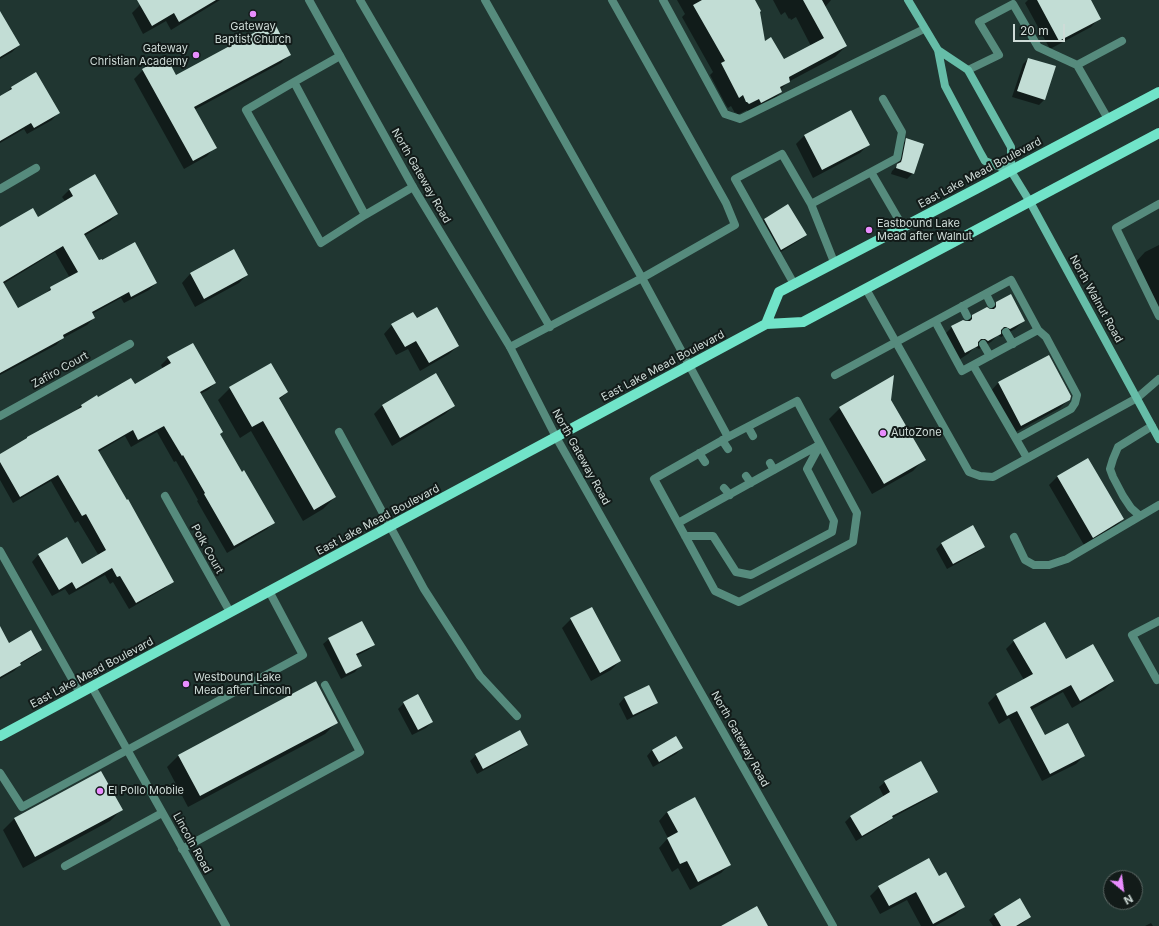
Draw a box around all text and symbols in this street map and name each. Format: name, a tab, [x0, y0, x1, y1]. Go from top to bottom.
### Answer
marker: Gateway Baptist Church	[248, 9, 258, 19]
scale bar	[1015, 16, 1067, 42]
place label: Gateway Baptist Church	[215, 20, 291, 46]
text: 20 m	[1020, 23, 1049, 38]
place label: Gateway Christian Academy	[90, 42, 188, 68]
marker: Gateway Christian Academy	[191, 50, 201, 60]
street label: North Gateway Road	[388, 126, 454, 226]
street label: East Lake Mead Boulevard	[916, 135, 1044, 211]
place label: Eastbound Lake Mead after Walnut	[877, 217, 972, 243]
marker: Eastbound Lake Mead after Walnut	[864, 225, 874, 235]
street label: North Walnut Road	[1067, 253, 1125, 345]
street label: East Lake Mead Boulevard	[599, 328, 727, 404]
street label: Zafiro Court	[29, 349, 91, 391]
street label: North Gateway Road	[549, 407, 613, 507]
place label: AutoZone	[891, 426, 942, 440]
marker: AutoZone	[878, 428, 888, 438]
street label: East Lake Mead Boulevard	[314, 482, 442, 558]
street label: Polk Court	[188, 522, 226, 576]
street label: East Lake Mead Boulevard	[28, 635, 156, 711]
place label: Westbound Lake Mead after Lincoln	[194, 671, 291, 697]
marker: Westbound Lake Mead after Lincoln	[181, 679, 191, 689]
street label: North Gateway Road	[708, 689, 772, 789]
place label: El Pollo Mobile	[108, 784, 184, 798]
marker: El Pollo Mobile	[95, 786, 105, 796]
street label: Lincoln Road	[170, 810, 214, 876]
north arrow	[1103, 870, 1143, 910]
text: N	[1121, 891, 1135, 908]

